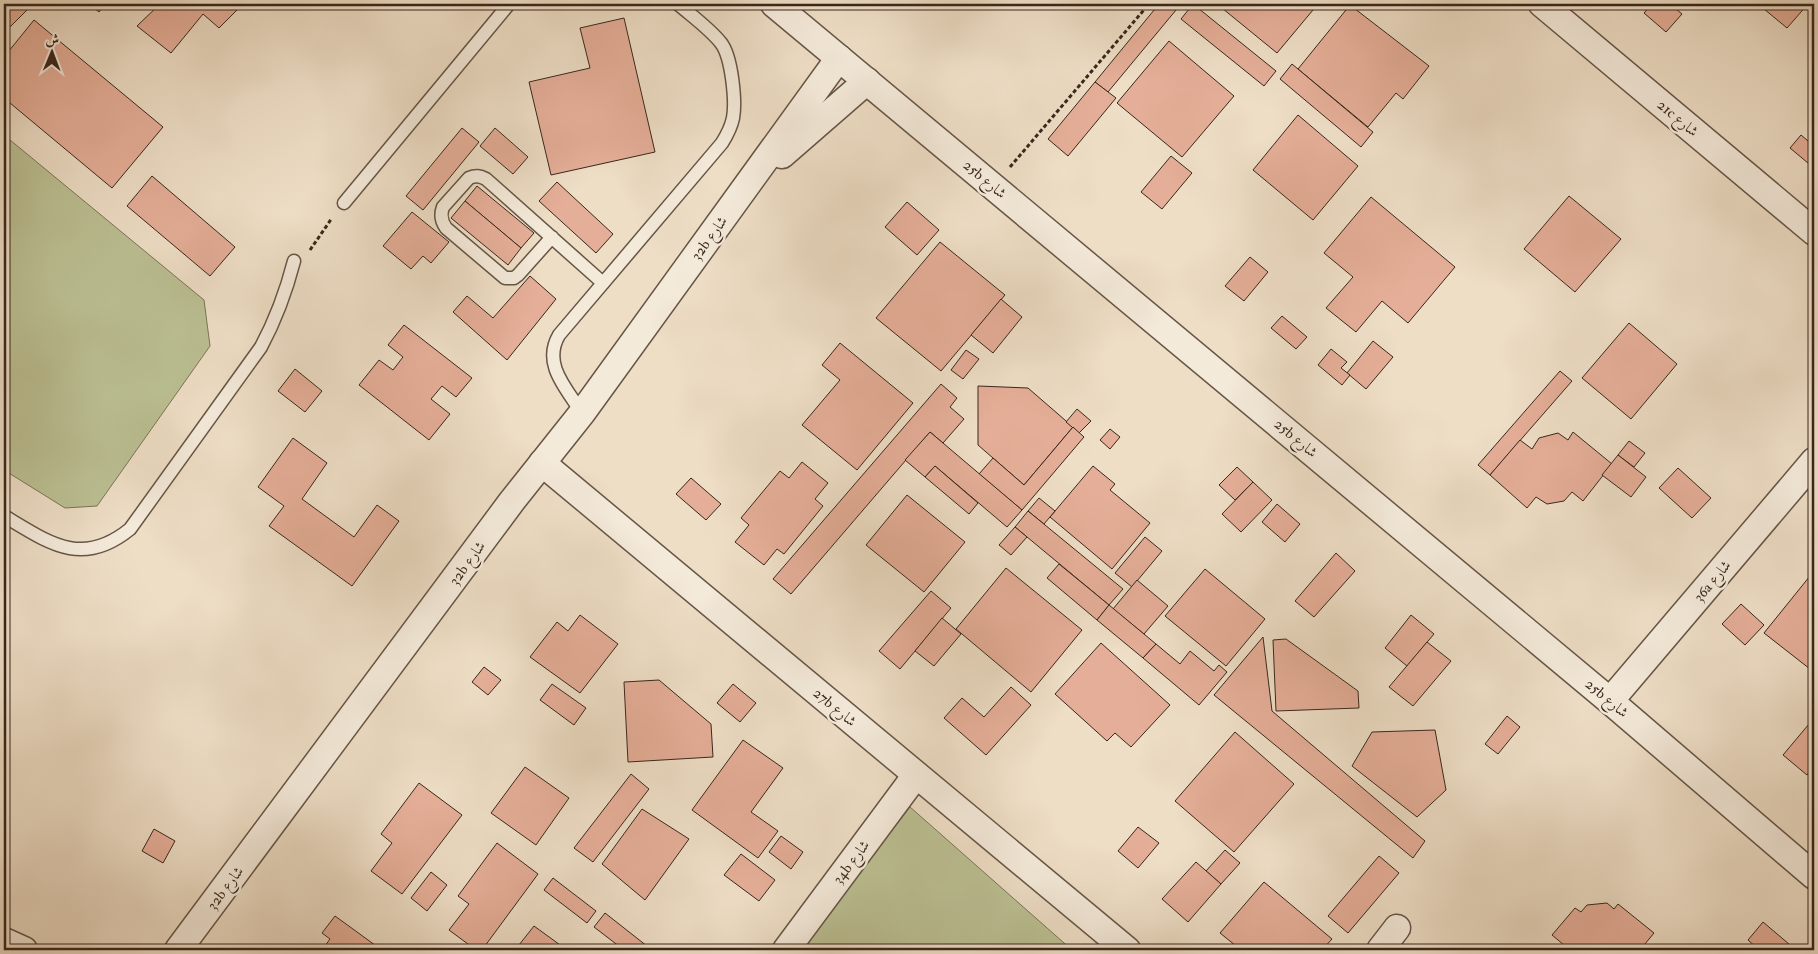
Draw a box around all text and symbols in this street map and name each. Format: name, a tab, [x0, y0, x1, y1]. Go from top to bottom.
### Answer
north arrow	[28, 28, 78, 78]
text: ش	[45, 31, 59, 48]
street label: 21c شارع	[1651, 96, 1702, 143]
street label: 25b شارع	[957, 156, 1010, 205]
street label: 32b شارع	[687, 213, 734, 266]
street label: 25b شارع	[1268, 415, 1321, 464]
street label: 32b شارع	[445, 538, 492, 591]
street label: 36a شارع	[1689, 557, 1738, 608]
street label: 25b شارع	[1579, 675, 1632, 724]
street label: 27b شارع	[807, 684, 860, 733]
street label: 34b شارع	[829, 836, 877, 890]
street label: 32b شارع	[203, 863, 250, 916]

